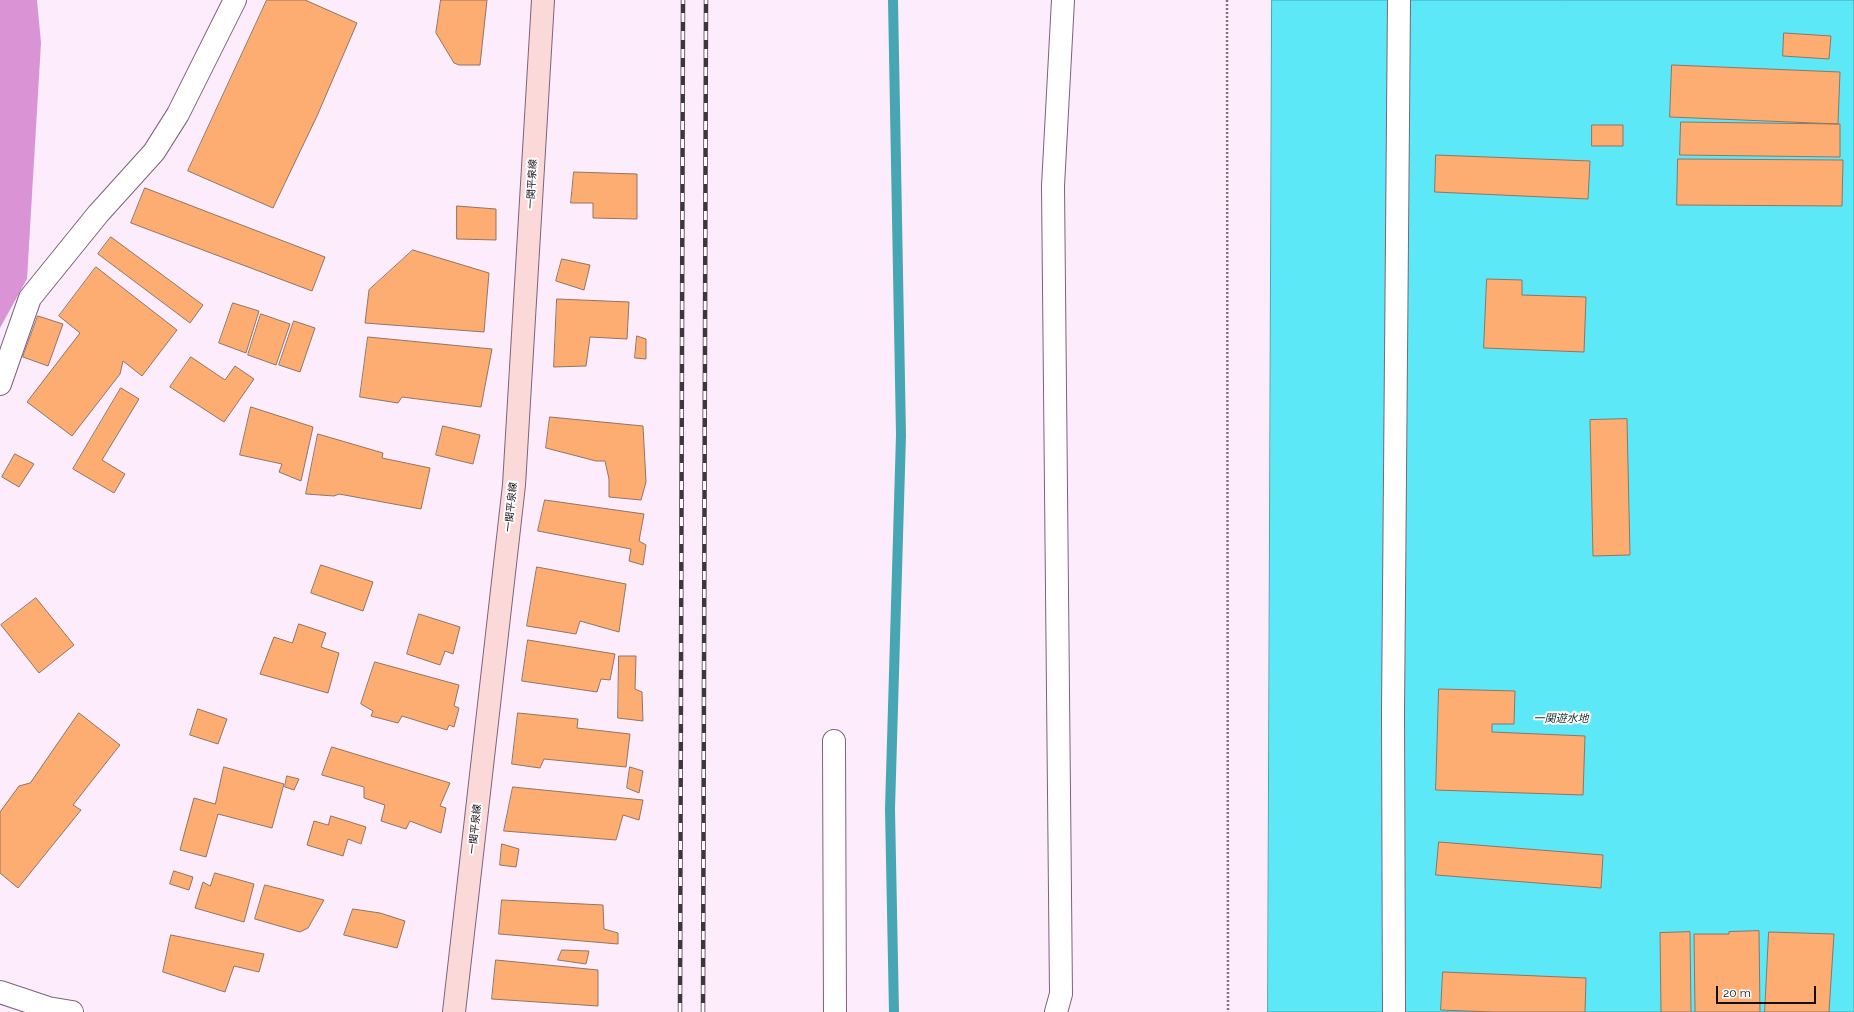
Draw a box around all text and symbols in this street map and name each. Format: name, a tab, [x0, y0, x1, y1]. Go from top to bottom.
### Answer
street label: 一関平泉線	[525, 159, 539, 209]
street label: 一関平泉線	[502, 482, 520, 532]
water label: 一関遊水地	[1534, 712, 1588, 726]
street label: 一関平泉線	[466, 804, 484, 854]
scale bar	[1718, 978, 1818, 1004]
text: 20 m	[1723, 986, 1751, 1000]

